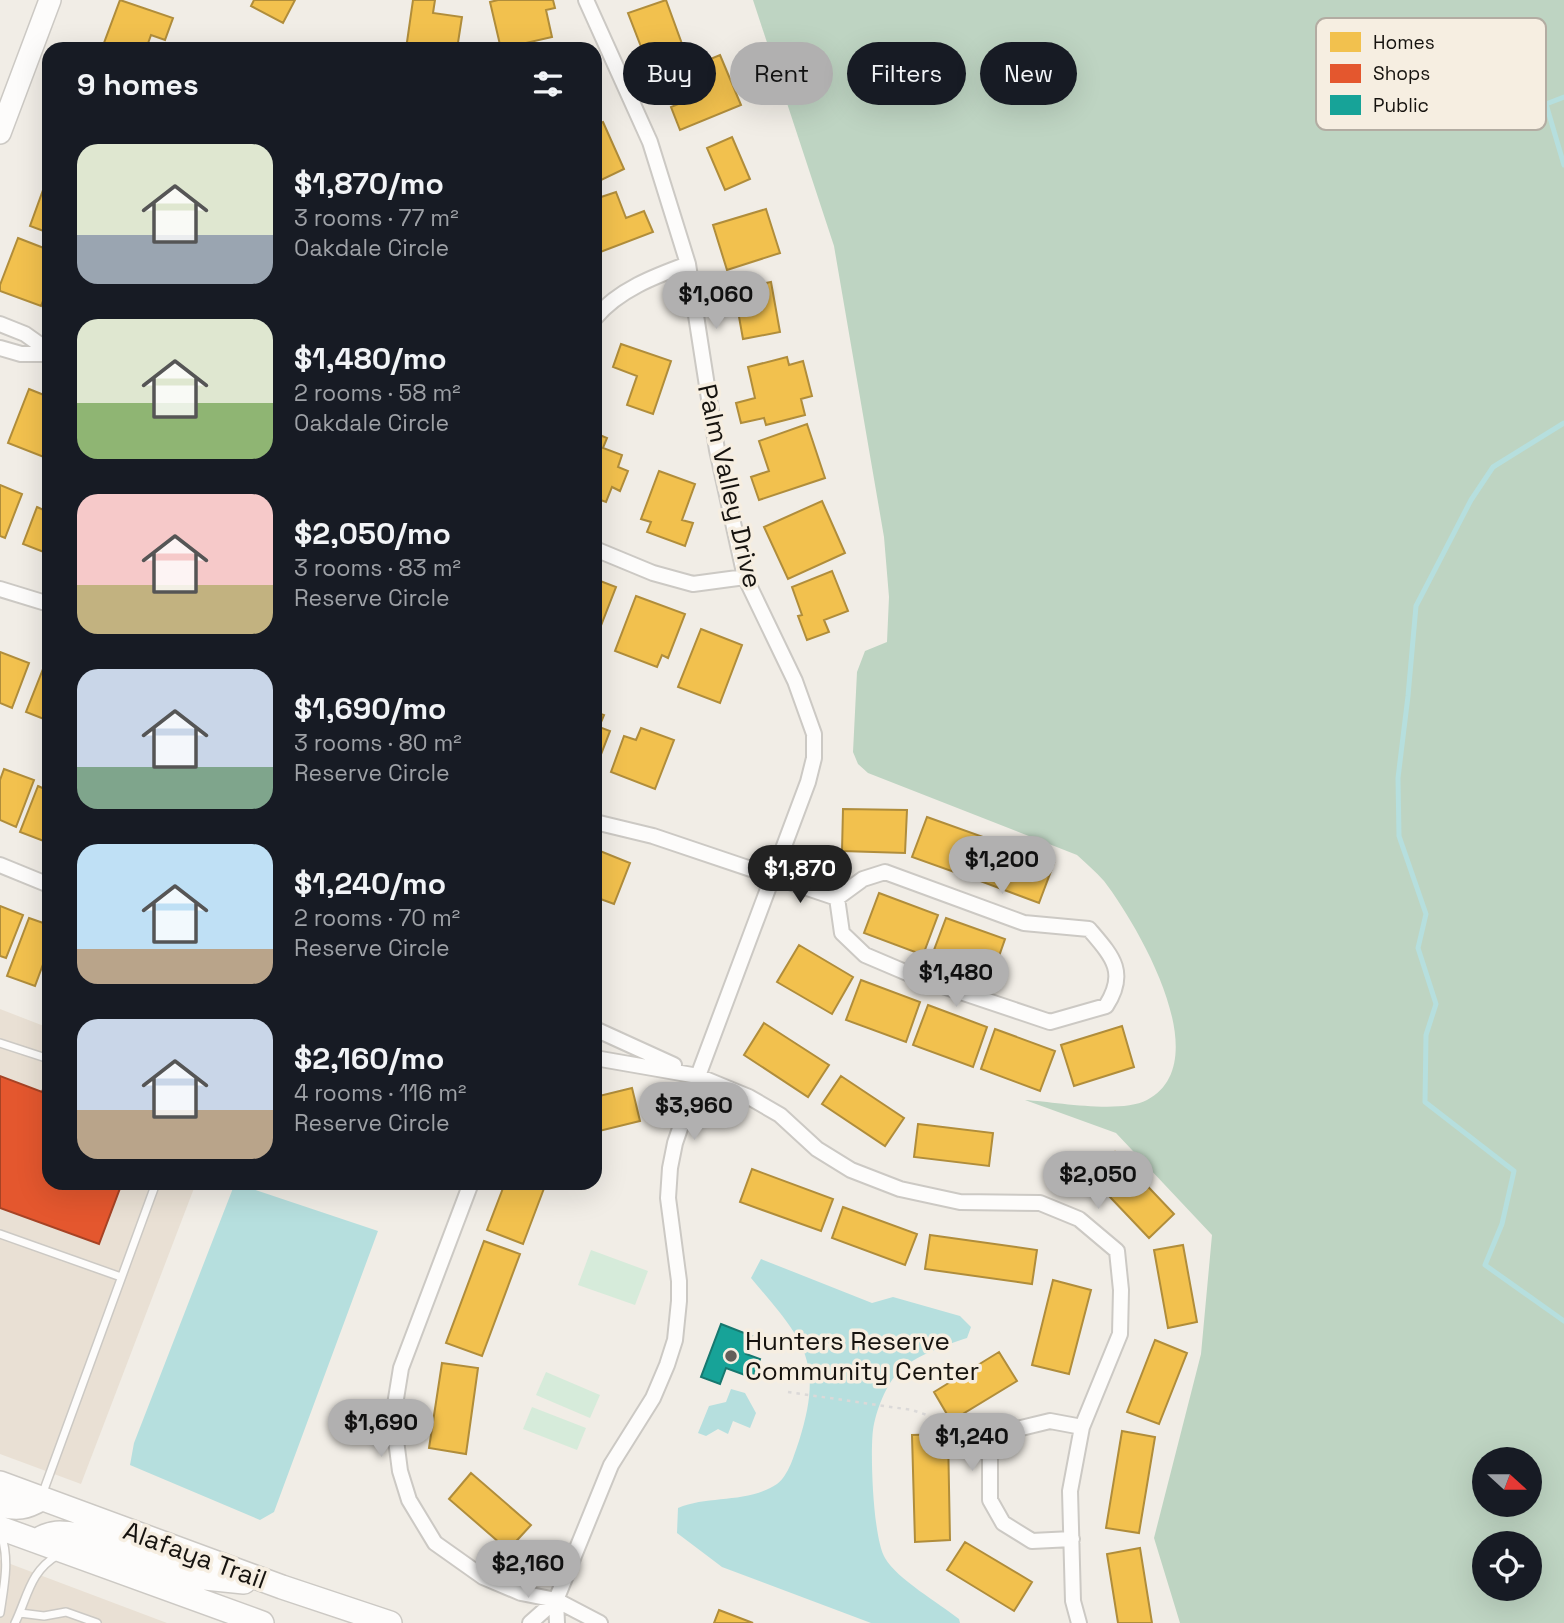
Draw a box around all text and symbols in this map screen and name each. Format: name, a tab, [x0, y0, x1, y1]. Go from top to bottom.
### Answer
legend	[1316, 18, 1546, 130]
text: Homes	[1373, 30, 1435, 55]
chip: Buy	[623, 42, 716, 105]
chip: Rent	[730, 42, 833, 105]
chip: Filters	[847, 42, 966, 105]
chip: New	[980, 42, 1077, 105]
text: Shops	[1373, 61, 1430, 86]
text: 9 homes	[77, 65, 199, 104]
icon: filters	[529, 65, 567, 103]
text: Public	[1373, 93, 1429, 118]
text: $1,870/mo	[294, 164, 444, 203]
icon: home	[133, 172, 217, 256]
text: 3 rooms · 77 m²	[294, 203, 459, 233]
text: Oakdale Circle	[294, 233, 449, 263]
pin: $1,060	[659, 272, 773, 331]
text: $1,060	[679, 279, 753, 309]
text: $1,480/mo	[294, 339, 447, 378]
icon: home	[133, 347, 217, 431]
text: 2 rooms · 58 m²	[294, 378, 461, 408]
street label: Palm Valley Drive	[690, 381, 770, 591]
text: Oakdale Circle	[294, 408, 449, 438]
text: $2,050/mo	[294, 514, 451, 553]
icon: home	[133, 522, 217, 606]
text: 3 rooms · 83 m²	[294, 553, 461, 583]
text: Reserve Circle	[294, 583, 450, 613]
text: $1,690/mo	[294, 689, 446, 728]
icon: home	[133, 697, 217, 781]
text: 3 rooms · 80 m²	[294, 728, 462, 758]
text: Reserve Circle	[294, 758, 450, 788]
pin: $1,200	[945, 836, 1059, 896]
text: $1,200	[965, 844, 1039, 874]
pin: $1,870	[743, 846, 857, 905]
text: $1,870	[764, 853, 836, 883]
text: $1,240/mo	[294, 864, 446, 903]
icon: home	[133, 872, 217, 956]
text: 2 rooms · 70 m²	[294, 903, 460, 933]
text: Reserve Circle	[294, 933, 450, 963]
pin: $1,480	[899, 950, 1013, 1009]
text: $1,480	[919, 957, 993, 987]
text: $2,160/mo	[294, 1039, 444, 1078]
icon: home	[133, 1047, 217, 1131]
text: 4 rooms · 116 m²	[294, 1078, 466, 1108]
pin: $3,960	[637, 1082, 751, 1142]
text: $3,960	[655, 1090, 733, 1120]
text: Reserve Circle	[294, 1108, 450, 1138]
pin: $2,050	[1041, 1152, 1155, 1211]
text: $2,050	[1059, 1159, 1137, 1189]
place label: Hunters Reserve Community Center	[745, 1324, 979, 1388]
marker: Hunters Reserve Community Center	[723, 1348, 739, 1364]
pin: $1,690	[324, 1400, 438, 1459]
text: $1,690	[344, 1407, 418, 1437]
pin: $1,240	[915, 1414, 1029, 1473]
text: $1,240	[935, 1421, 1009, 1451]
north arrow	[1472, 1447, 1542, 1517]
map controls	[1472, 1447, 1542, 1601]
street label: Alafaya Trail	[119, 1513, 271, 1597]
button: locate	[1472, 1531, 1542, 1601]
pin: $2,160	[471, 1540, 585, 1600]
text: $2,160	[492, 1548, 564, 1578]

